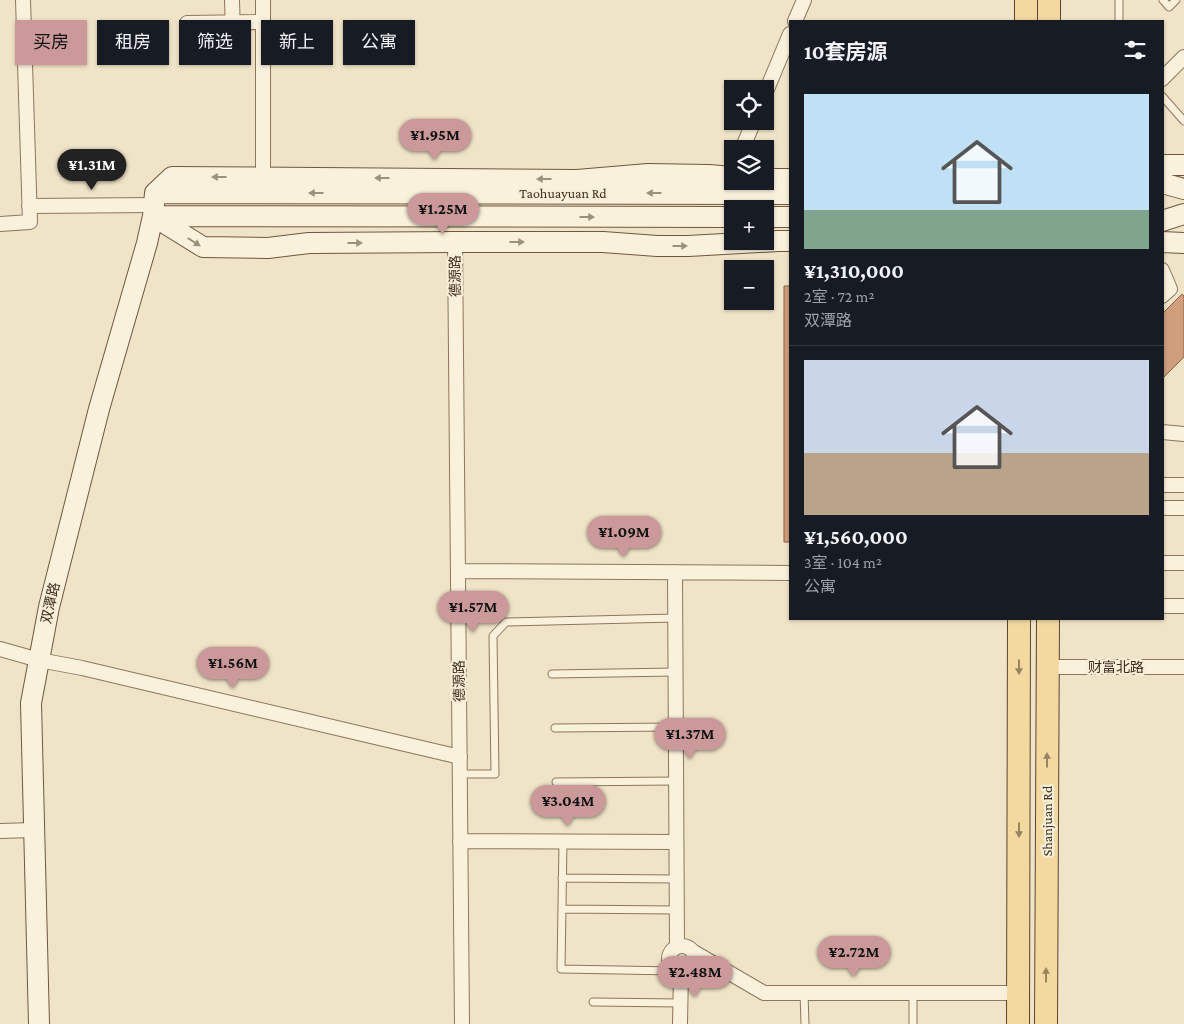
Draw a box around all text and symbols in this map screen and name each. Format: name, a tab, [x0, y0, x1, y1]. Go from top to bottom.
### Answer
chip: 买房	[15, 20, 87, 65]
chip: 租房	[97, 20, 169, 65]
chip: 筛选	[179, 20, 251, 65]
chip: 新上	[261, 20, 333, 65]
chip: 公寓	[343, 20, 415, 65]
icon: filters	[1121, 36, 1149, 64]
text: 10套房源	[804, 40, 888, 64]
map controls	[724, 80, 774, 310]
button: locate	[724, 80, 774, 130]
pin: ¥1.95M	[394, 119, 476, 161]
text: ¥1.95M	[410, 126, 460, 143]
icon: home	[932, 127, 1022, 217]
button: layers	[724, 140, 774, 190]
pin: ¥1.31M	[51, 148, 133, 191]
text: ¥1.31M	[68, 156, 116, 173]
one-way arrow	[211, 173, 227, 181]
one-way arrow	[373, 174, 389, 182]
one-way arrow	[536, 175, 552, 183]
street label: Taohuayuan Rd	[519, 185, 607, 201]
one-way arrow	[308, 189, 324, 197]
one-way arrow	[646, 189, 662, 197]
pin: ¥1.25M	[402, 192, 484, 235]
text: ¥1.25M	[418, 200, 468, 217]
button: +	[724, 200, 774, 250]
one-way arrow	[579, 213, 595, 221]
one-way arrow	[188, 237, 201, 247]
one-way arrow	[510, 238, 526, 246]
one-way arrow	[347, 239, 363, 247]
one-way arrow	[672, 242, 688, 250]
street label: 德源路	[447, 255, 463, 297]
text: ¥1,310,000	[804, 259, 904, 283]
button: −	[724, 260, 774, 310]
text: 2室 · 72 m²	[804, 288, 875, 305]
text: 双潭路	[804, 312, 852, 329]
icon: home	[932, 392, 1022, 482]
pin: ¥1.09M	[583, 516, 665, 558]
text: ¥1.09M	[598, 523, 650, 540]
text: ¥1,560,000	[804, 525, 908, 549]
text: 3室 · 104 m²	[804, 554, 882, 571]
text: 公寓	[804, 578, 836, 595]
street label: 双潭路	[37, 581, 63, 625]
pin: ¥1.57M	[432, 590, 514, 633]
text: ¥1.57M	[449, 598, 497, 615]
pin: ¥1.56M	[192, 646, 274, 689]
text: ¥1.56M	[208, 654, 258, 671]
street label: 财富北路	[1088, 659, 1144, 675]
street label: 德源路	[451, 660, 467, 702]
one-way arrow	[1015, 660, 1023, 676]
pin: ¥1.37M	[649, 718, 731, 760]
text: ¥1.37M	[666, 725, 714, 742]
one-way arrow	[1043, 752, 1051, 768]
pin: ¥3.04M	[527, 784, 609, 827]
street label: Shanjuan Rd	[1039, 785, 1056, 856]
text: ¥3.04M	[542, 792, 594, 809]
one-way arrow	[1015, 822, 1023, 838]
pin: ¥2.72M	[813, 936, 895, 978]
text: ¥2.72M	[829, 943, 879, 960]
pin: ¥2.48M	[654, 956, 736, 998]
text: ¥2.48M	[668, 963, 722, 980]
one-way arrow	[1042, 967, 1050, 983]

